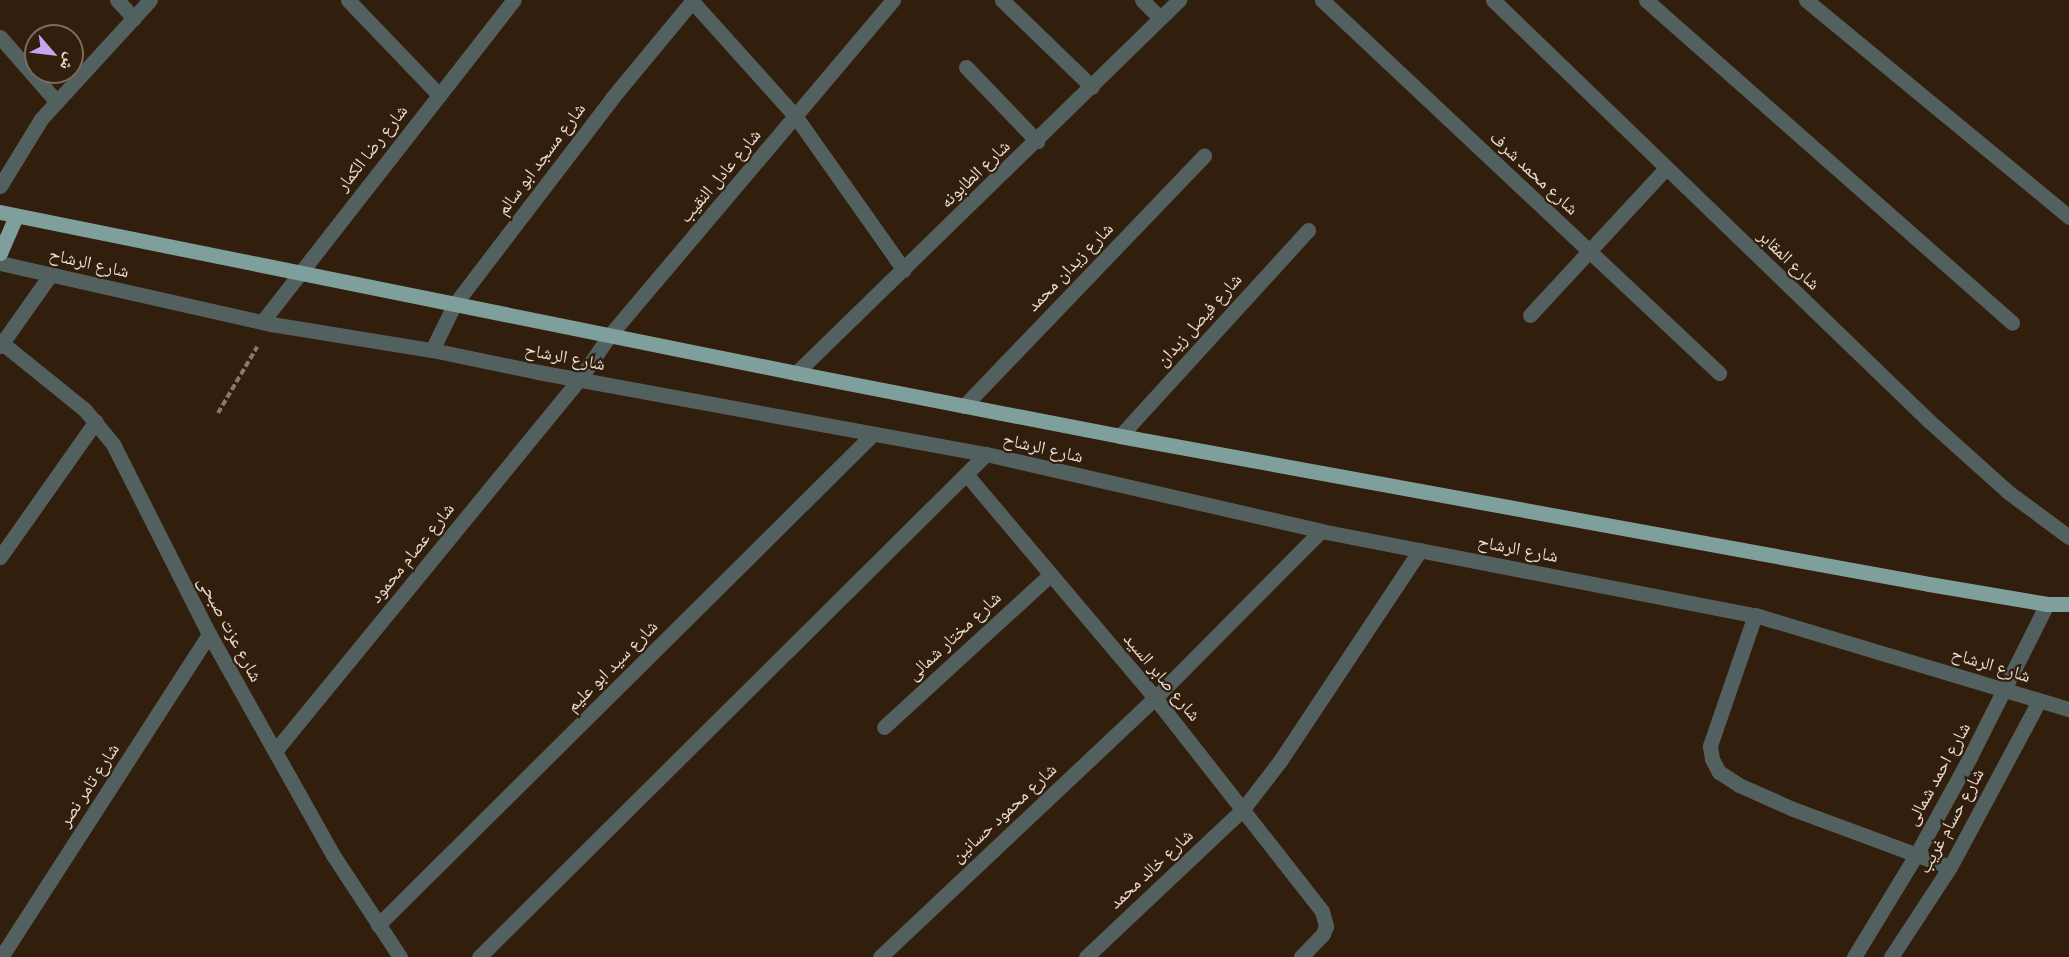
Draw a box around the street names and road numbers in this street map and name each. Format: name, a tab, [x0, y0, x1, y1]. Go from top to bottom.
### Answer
street label: شارع مسجد ابو سالم	[492, 99, 590, 219]
street label: شارع رضا الكمار	[332, 101, 412, 195]
street label: شارع عادل النقيب	[674, 125, 766, 227]
street label: شارع محمد شرف	[1485, 126, 1583, 220]
street label: شارع الطابونه	[936, 135, 1014, 213]
street label: شارع زيدان محمد	[1022, 218, 1118, 316]
street label: شارع المقابر	[1754, 225, 1824, 295]
street label: شارع الرشاح	[47, 243, 131, 283]
street label: شارع فيصل زيدان	[1152, 269, 1246, 371]
street label: شارع الرشاح	[523, 339, 607, 375]
street label: شارع الرشاح	[1001, 428, 1085, 468]
street label: شارع عصام محمود	[365, 499, 459, 607]
street label: شارع الرشاح	[1476, 531, 1560, 567]
street label: شارع عزت صبحى	[193, 572, 267, 686]
street label: شارع مختار شمالى	[902, 587, 1006, 685]
street label: شارع سيد ابو عليم	[562, 616, 662, 716]
street label: شارع صابر السيد	[1119, 628, 1205, 726]
street label: شارع الرشاح	[1949, 643, 2033, 687]
street label: شارع احمد شمالى	[1901, 719, 1975, 829]
street label: شارع تامر نصر	[54, 739, 124, 831]
street label: شارع محمود حسانين	[947, 759, 1061, 867]
street label: شارع حسام غريب	[1913, 765, 1989, 877]
street label: شارع خالد محمد	[1104, 825, 1198, 913]

